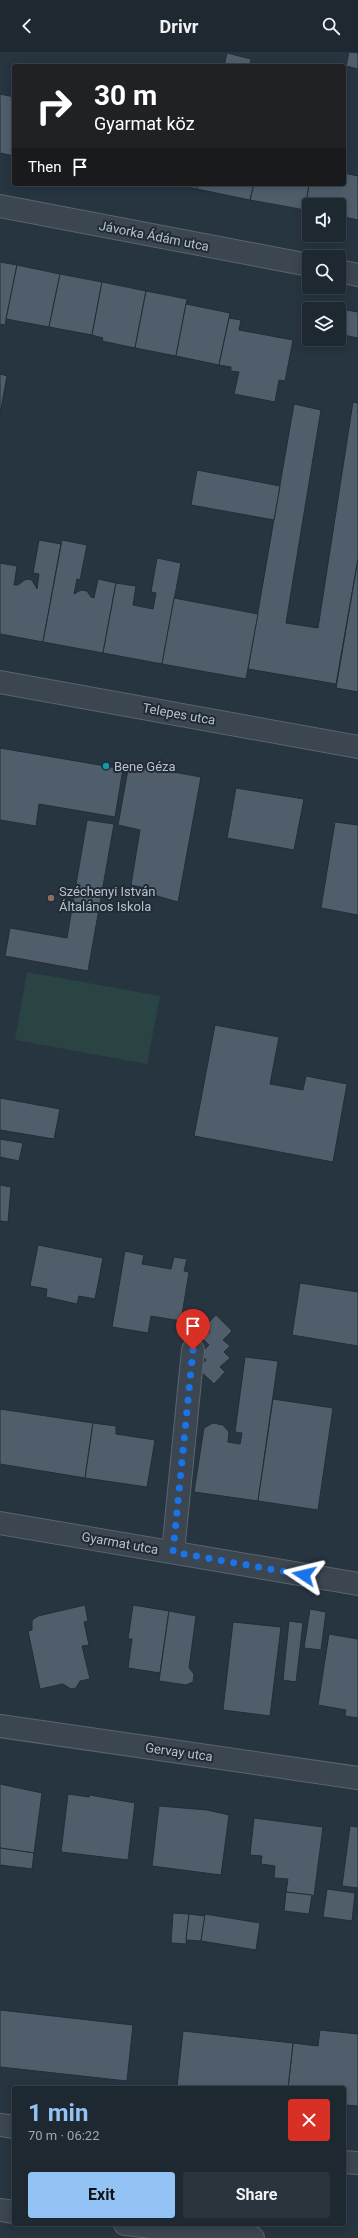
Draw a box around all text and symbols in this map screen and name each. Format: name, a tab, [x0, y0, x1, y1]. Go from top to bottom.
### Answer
icon: back	[16, 15, 38, 37]
icon: search	[320, 15, 342, 37]
text: Drivr	[160, 16, 198, 37]
text: 30 m	[94, 79, 157, 112]
icon: right	[28, 80, 80, 132]
text: Gyarmat köz	[94, 113, 195, 134]
icon: arrive	[69, 156, 91, 178]
text: Then	[28, 158, 61, 176]
map controls	[302, 198, 346, 346]
button: sound	[302, 198, 346, 242]
street label: Jávorka Ádám utca	[98, 218, 210, 254]
button: search	[302, 250, 346, 294]
button: layers	[302, 302, 346, 346]
street label: Telepes utca	[142, 700, 216, 728]
place label: Bene Géza	[114, 759, 176, 774]
marker: Bene Géza	[101, 761, 111, 771]
place label: Széchenyi István Általános Iskola	[59, 884, 155, 914]
marker: Széchenyi István Általános Iskola	[46, 893, 56, 903]
pin	[176, 1309, 210, 1350]
icon: arrive	[182, 1315, 204, 1337]
street label: Gyarmat utca	[80, 1529, 160, 1557]
position arrow	[283, 1554, 325, 1596]
street label: Gervay utca	[144, 1740, 214, 1764]
text: 1 min	[28, 2099, 88, 2127]
button: close	[288, 2099, 330, 2141]
text: 70 m · 06:22	[28, 2128, 99, 2143]
button: Exit	[28, 2172, 175, 2218]
button: Share	[183, 2172, 330, 2218]

